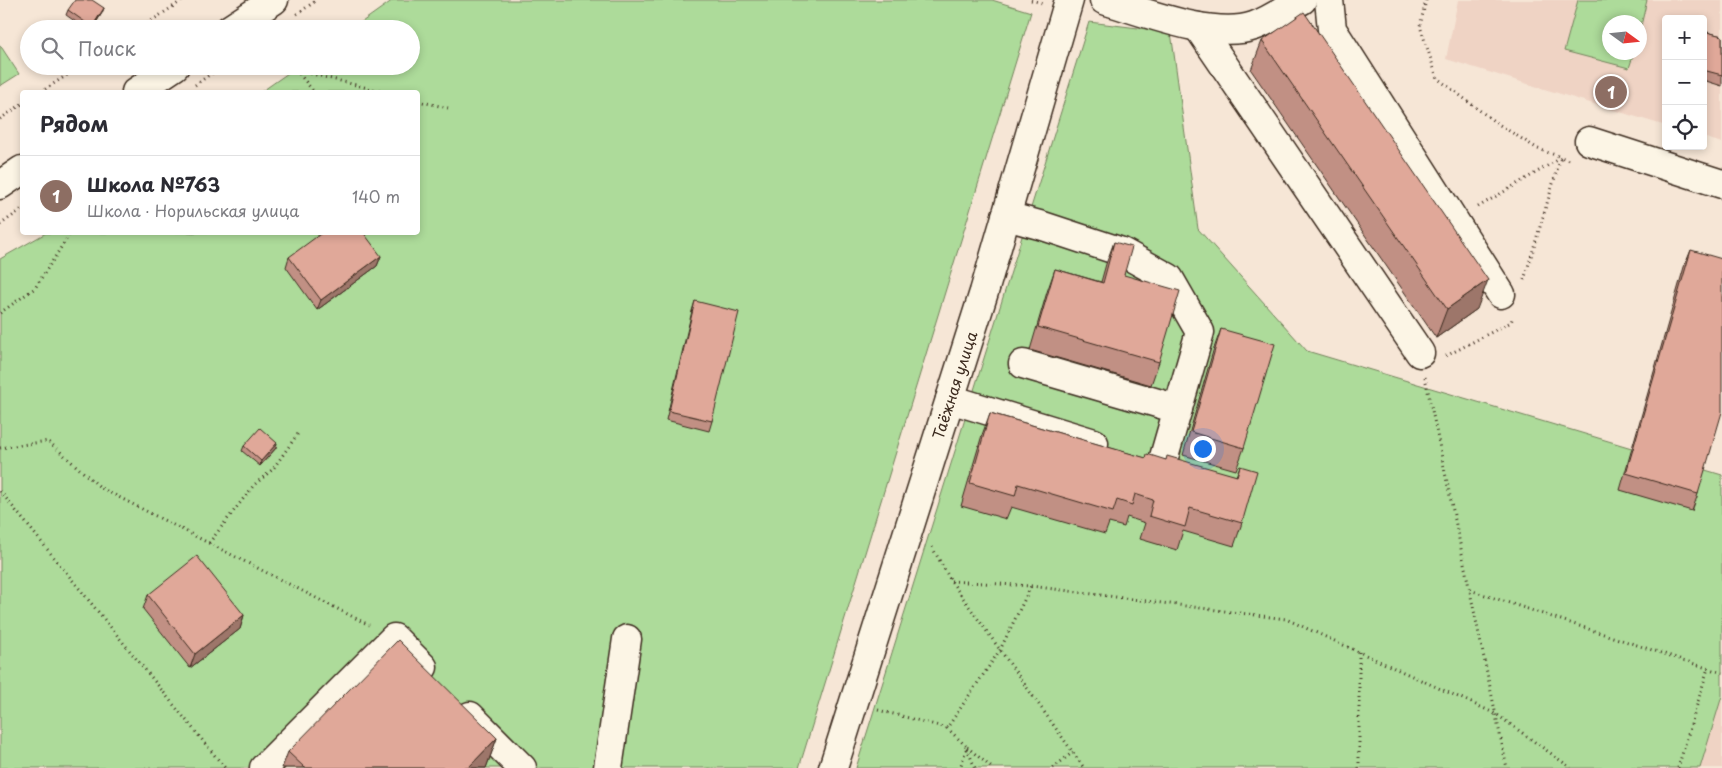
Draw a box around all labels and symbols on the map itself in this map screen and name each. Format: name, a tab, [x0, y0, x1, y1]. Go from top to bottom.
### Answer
north arrow	[1602, 15, 1647, 60]
pin: 1	[1595, 73, 1627, 111]
street label: Таёжная улица	[926, 327, 983, 442]
your location	[1190, 436, 1216, 462]

